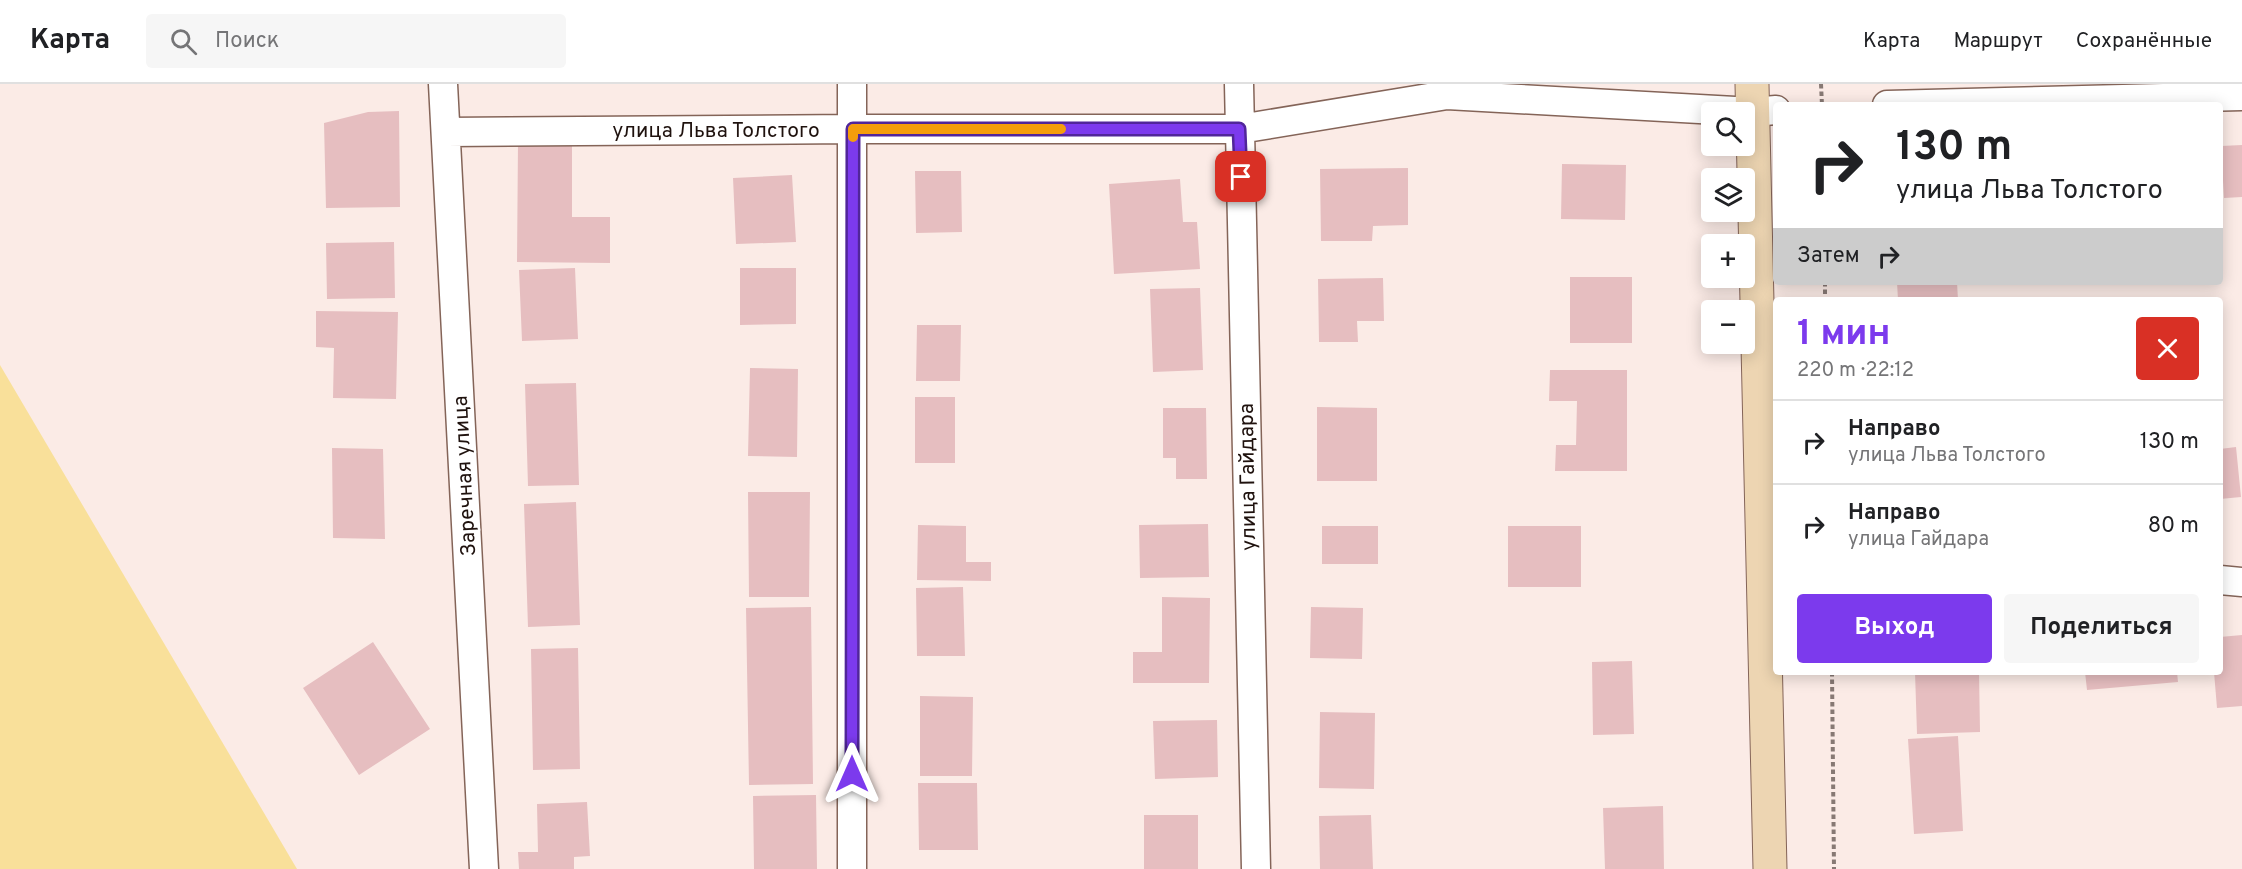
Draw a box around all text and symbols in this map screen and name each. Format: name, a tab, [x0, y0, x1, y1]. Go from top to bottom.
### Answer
search box	[146, 14, 566, 68]
text: Карта	[30, 23, 110, 59]
icon: search	[167, 25, 200, 58]
text: Поиск	[215, 28, 279, 55]
text: Карта	[1863, 28, 1920, 55]
text: Маршрут	[1953, 28, 2043, 55]
text: Сохранённые	[2076, 28, 2212, 55]
map controls	[1701, 102, 1755, 354]
button: search	[1701, 102, 1755, 156]
street label: улица Льва Толстого	[612, 118, 820, 145]
text: 130 m	[1896, 122, 2012, 175]
icon: right	[1797, 126, 1875, 204]
pin	[1215, 151, 1266, 202]
icon: arrive	[1224, 160, 1257, 193]
button: layers	[1701, 168, 1755, 222]
text: улица Льва Толстого	[1896, 174, 2163, 208]
button: +	[1701, 234, 1755, 288]
icon: right	[1872, 240, 1905, 273]
text: Затем	[1797, 243, 1860, 270]
button: −	[1701, 300, 1755, 354]
text: 1 мин	[1797, 312, 1891, 358]
button: close	[2136, 317, 2199, 380]
text: 220 m · 22:12	[1797, 358, 1914, 384]
street label: Заречная улица	[448, 395, 483, 557]
street label: улица Гайдара	[1234, 403, 1263, 551]
text: Направо	[1848, 416, 1940, 443]
icon: right	[1797, 426, 1830, 459]
text: 130 m	[2140, 429, 2199, 456]
text: улица Льва Толстого	[1848, 443, 2046, 469]
text: Направо	[1848, 500, 1940, 527]
icon: right	[1797, 510, 1830, 543]
text: 80 m	[2148, 513, 2199, 540]
text: улица Гайдара	[1848, 527, 1989, 553]
button: Выход	[1797, 594, 1992, 663]
button: Поделиться	[2004, 594, 2199, 663]
position arrow	[820, 742, 884, 806]

